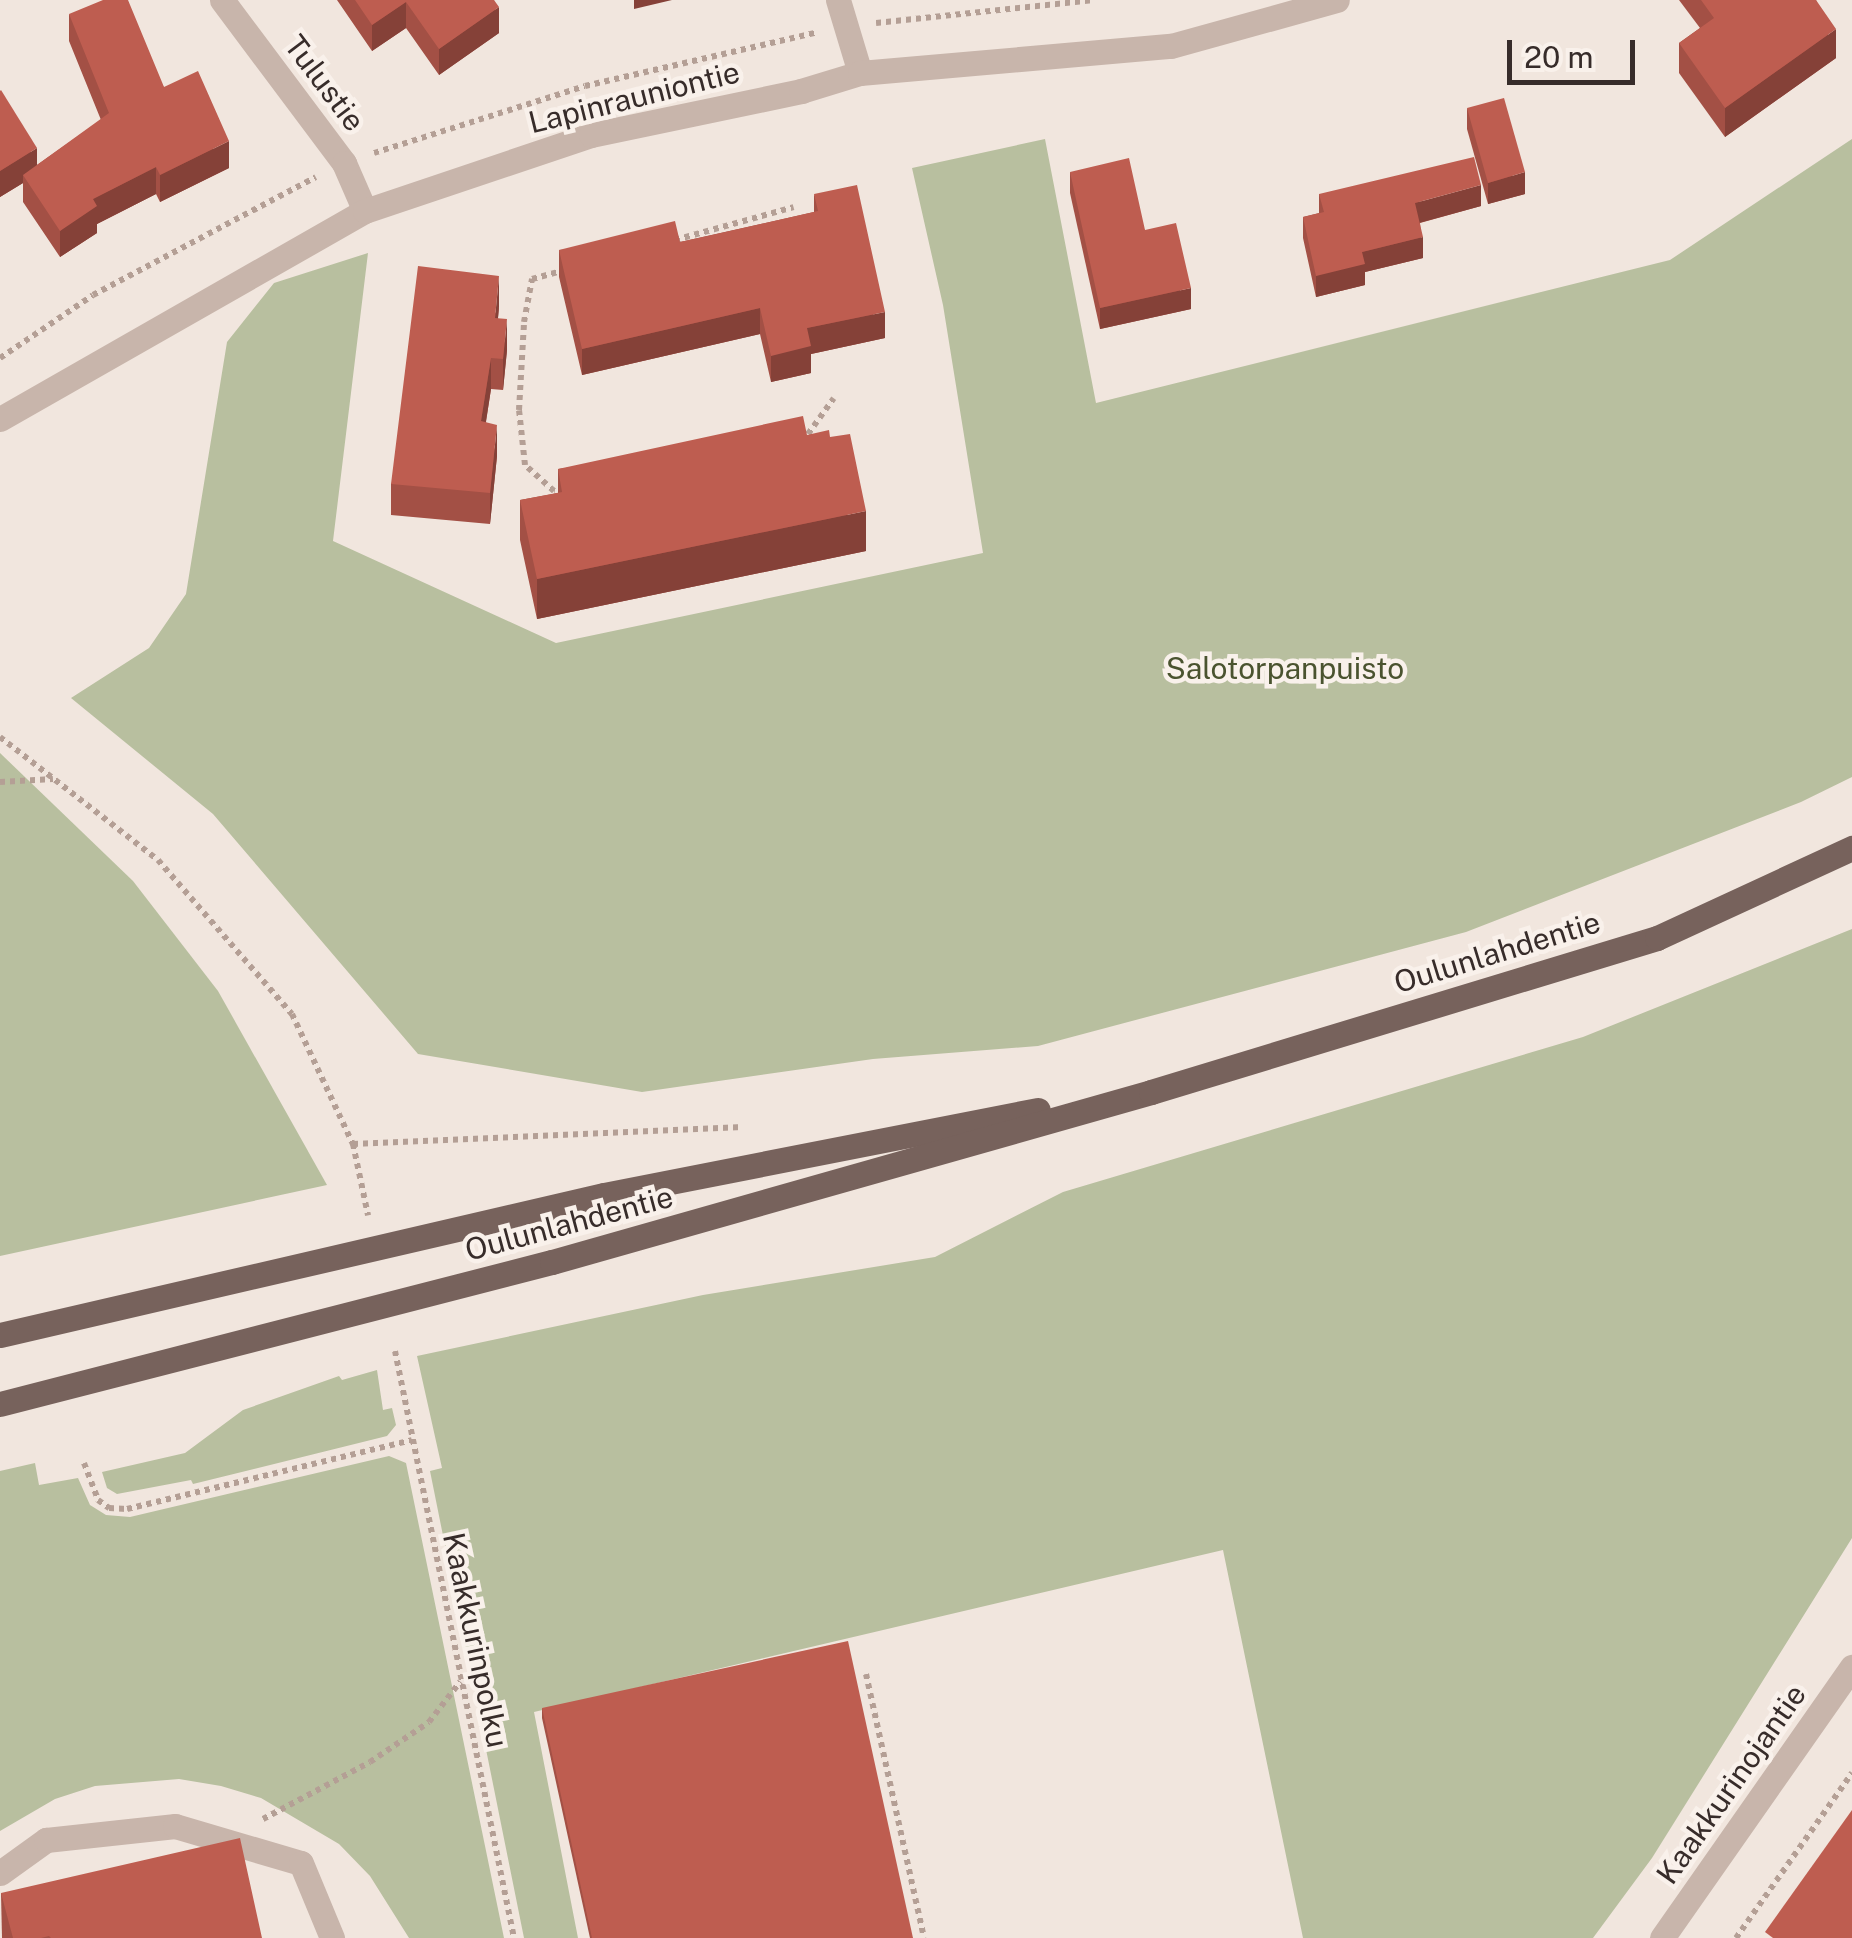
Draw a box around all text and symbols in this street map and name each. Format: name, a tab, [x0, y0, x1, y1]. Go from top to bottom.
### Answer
scale bar	[1512, 20, 1640, 82]
street label: Tulustie	[277, 28, 373, 138]
text: 20 m	[1524, 39, 1593, 75]
street label: Lapinrauniontie	[525, 53, 743, 141]
park label: Salotorpanpuisto	[1166, 650, 1404, 686]
street label: Oulunlahdentie	[1390, 904, 1604, 1000]
street label: Oulunlahdentie	[461, 1178, 677, 1268]
street label: Kaakkurinpolku	[436, 1529, 516, 1751]
street label: Kaakkurinojantie	[1649, 1677, 1813, 1891]

